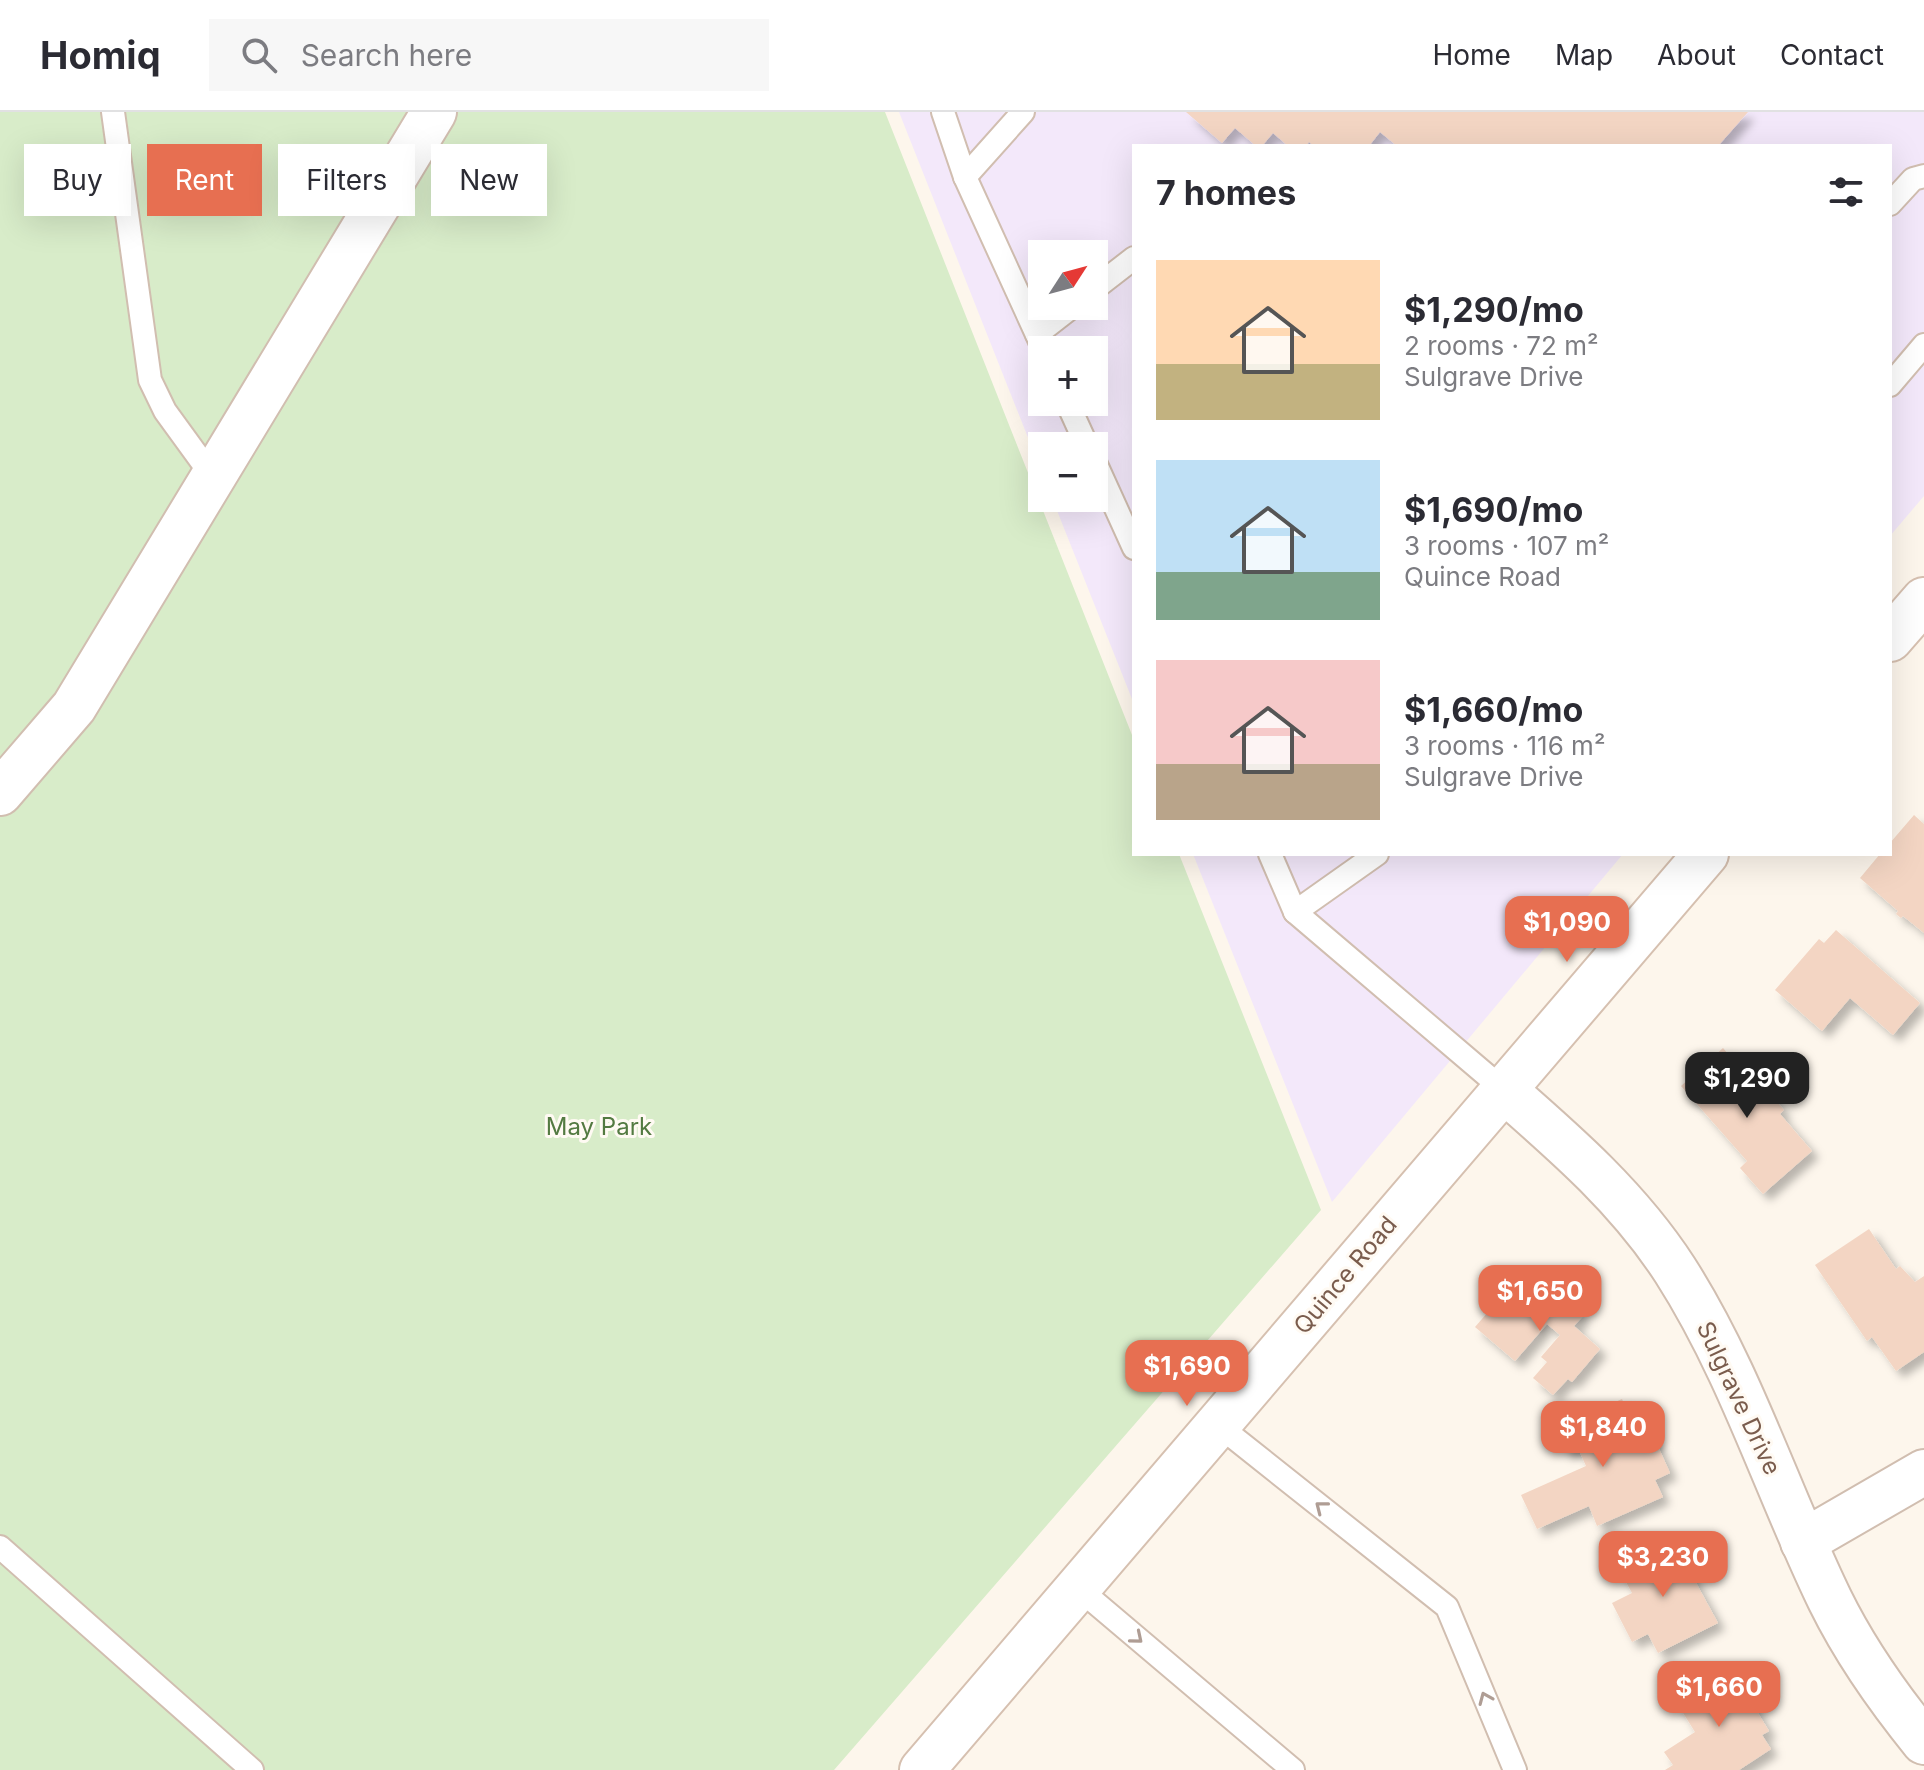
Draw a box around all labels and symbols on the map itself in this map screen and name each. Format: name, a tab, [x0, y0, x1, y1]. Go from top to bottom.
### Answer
north arrow	[1028, 240, 1108, 320]
pin: $1,090	[1502, 896, 1632, 964]
pin: $1,290	[1682, 1052, 1812, 1120]
park label: May Park	[546, 1112, 652, 1141]
street label: Quince Road	[1287, 1210, 1403, 1340]
pin: $1,650	[1475, 1265, 1605, 1333]
street label: Sulgrave Drive	[1691, 1317, 1787, 1479]
pin: $1,690	[1122, 1340, 1252, 1408]
pin: $1,840	[1538, 1401, 1668, 1469]
one-way arrow	[1315, 1502, 1330, 1516]
pin: $3,230	[1598, 1531, 1728, 1599]
one-way arrow	[1128, 1628, 1143, 1643]
pin: $1,660	[1654, 1661, 1784, 1729]
one-way arrow	[1478, 1692, 1495, 1706]

